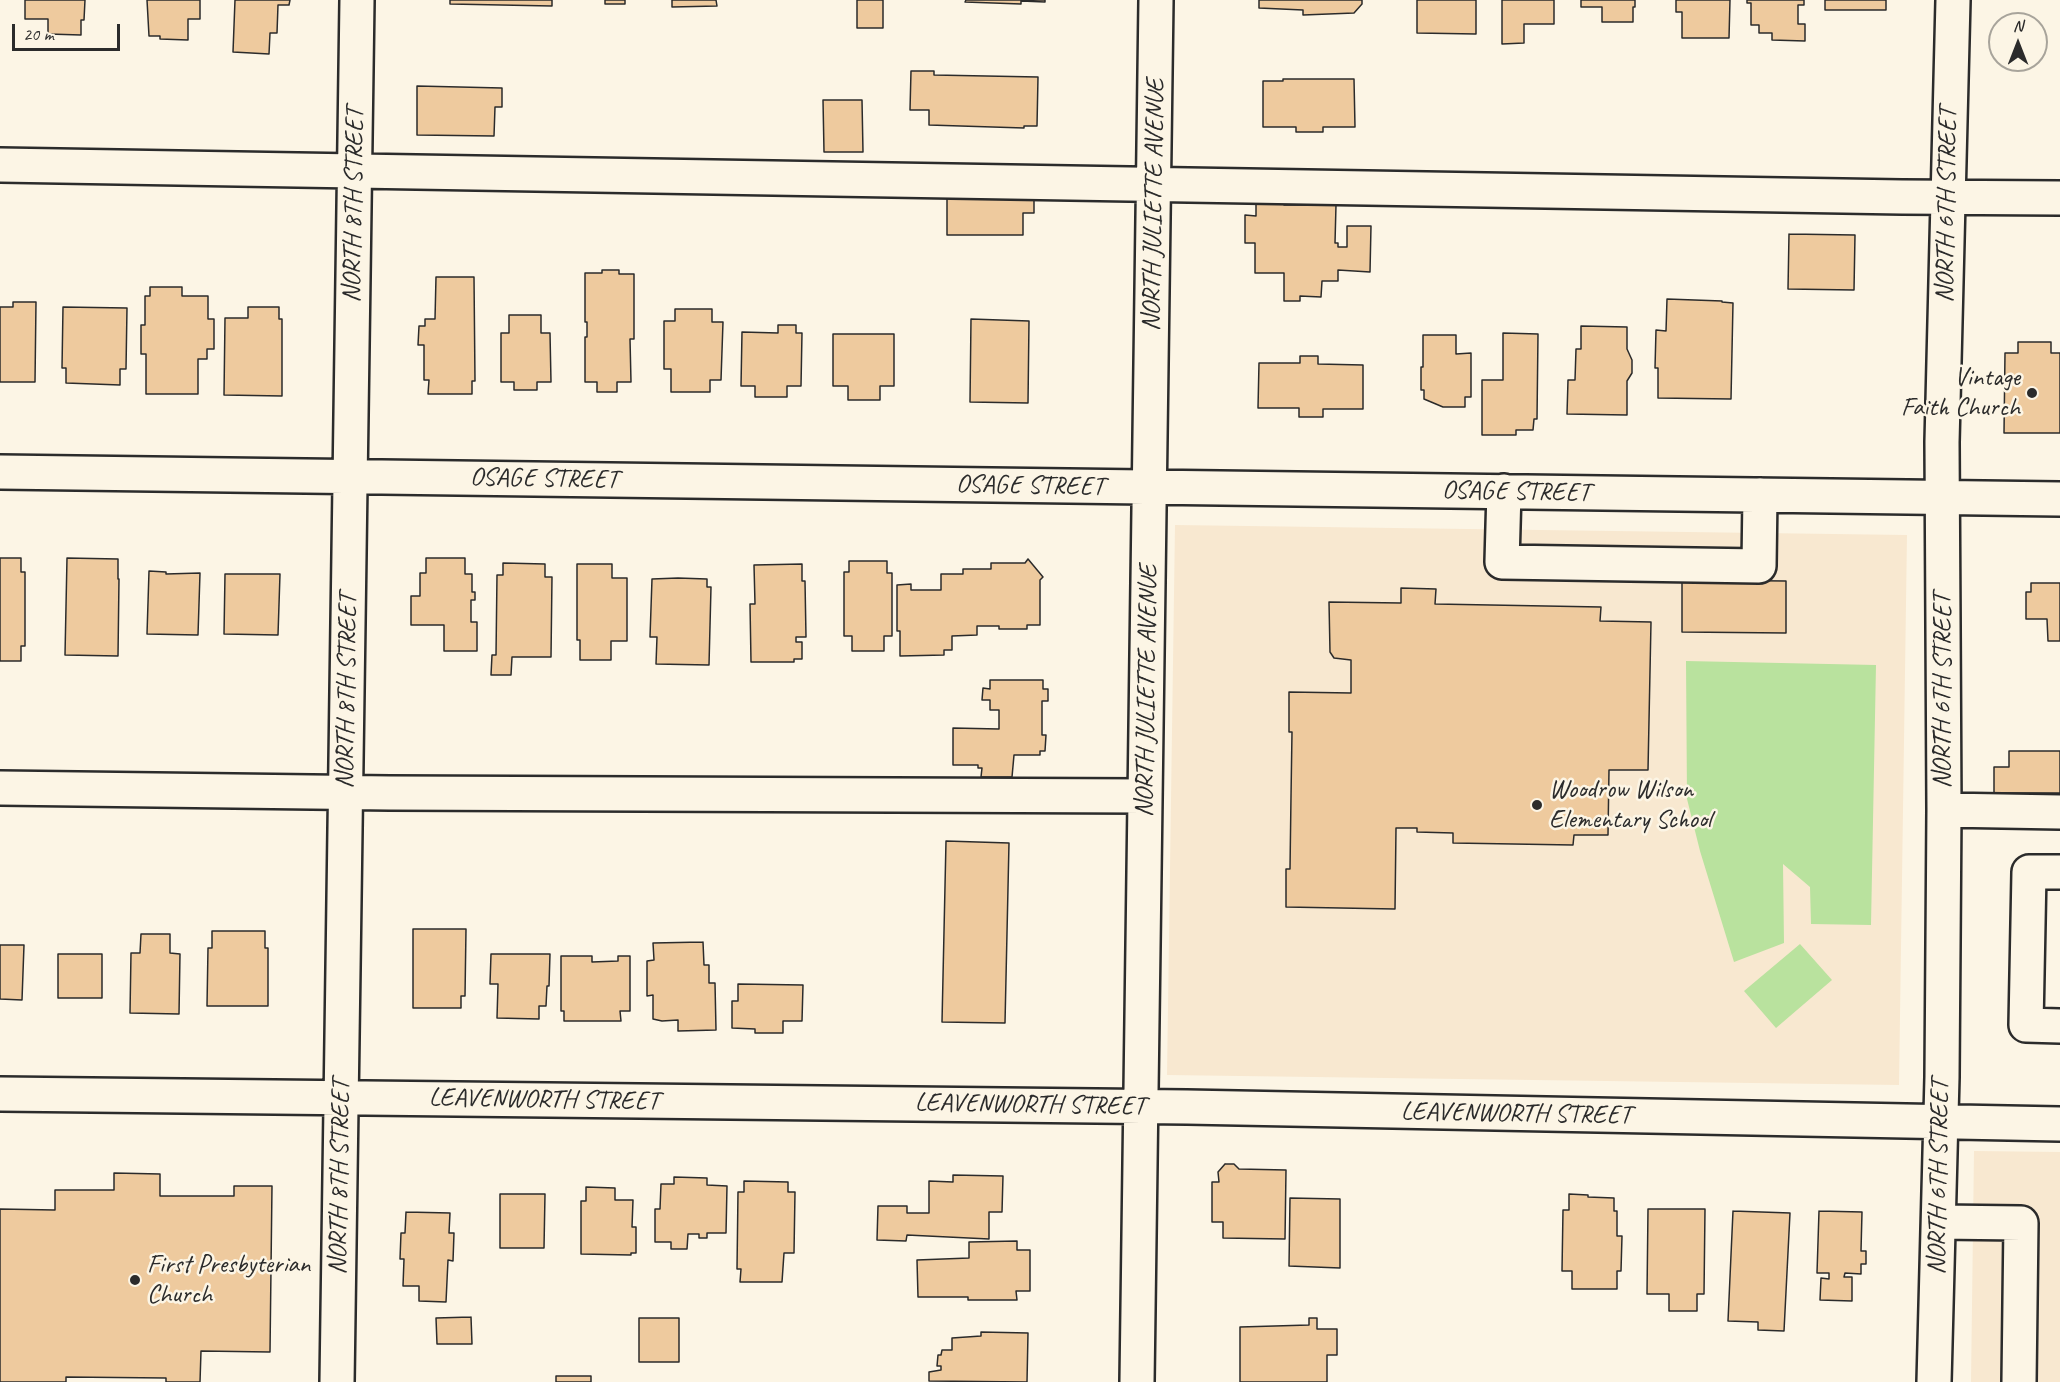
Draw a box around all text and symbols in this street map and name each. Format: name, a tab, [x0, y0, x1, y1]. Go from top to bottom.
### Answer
scale bar	[15, 12, 123, 50]
north arrow	[1988, 12, 2048, 72]
text: N	[2013, 16, 2023, 36]
text: 20 m	[23, 23, 54, 45]
street label: NORTH JULIETTE AVENUE	[1136, 78, 1172, 332]
street label: NORTH 8TH STREET	[337, 107, 371, 303]
street label: NORTH 6TH STREET	[1930, 107, 1964, 303]
place label: Vintage Faith Church	[1901, 362, 2020, 424]
marker: Vintage Faith Church	[2025, 386, 2039, 400]
street label: OSAGE STREET	[470, 462, 618, 496]
street label: OSAGE STREET	[956, 469, 1104, 503]
street label: OSAGE STREET	[1442, 475, 1590, 509]
street label: NORTH JULIETTE AVENUE	[1129, 564, 1165, 818]
street label: NORTH 8TH STREET	[330, 593, 364, 789]
street label: NORTH 6TH STREET	[1927, 593, 1959, 789]
place label: Woodrow Wilson Elementary School	[1549, 774, 1711, 836]
marker: Woodrow Wilson Elementary School	[1530, 798, 1544, 812]
street label: NORTH 8TH STREET	[323, 1079, 357, 1275]
street label: NORTH 6TH STREET	[1922, 1079, 1956, 1275]
street label: LEAVENWORTH STREET	[429, 1082, 659, 1118]
street label: LEAVENWORTH STREET	[915, 1087, 1145, 1123]
street label: LEAVENWORTH STREET	[1401, 1096, 1631, 1132]
place label: First Presbyterian Church	[147, 1249, 310, 1310]
marker: First Presbyterian Church	[128, 1273, 142, 1287]

